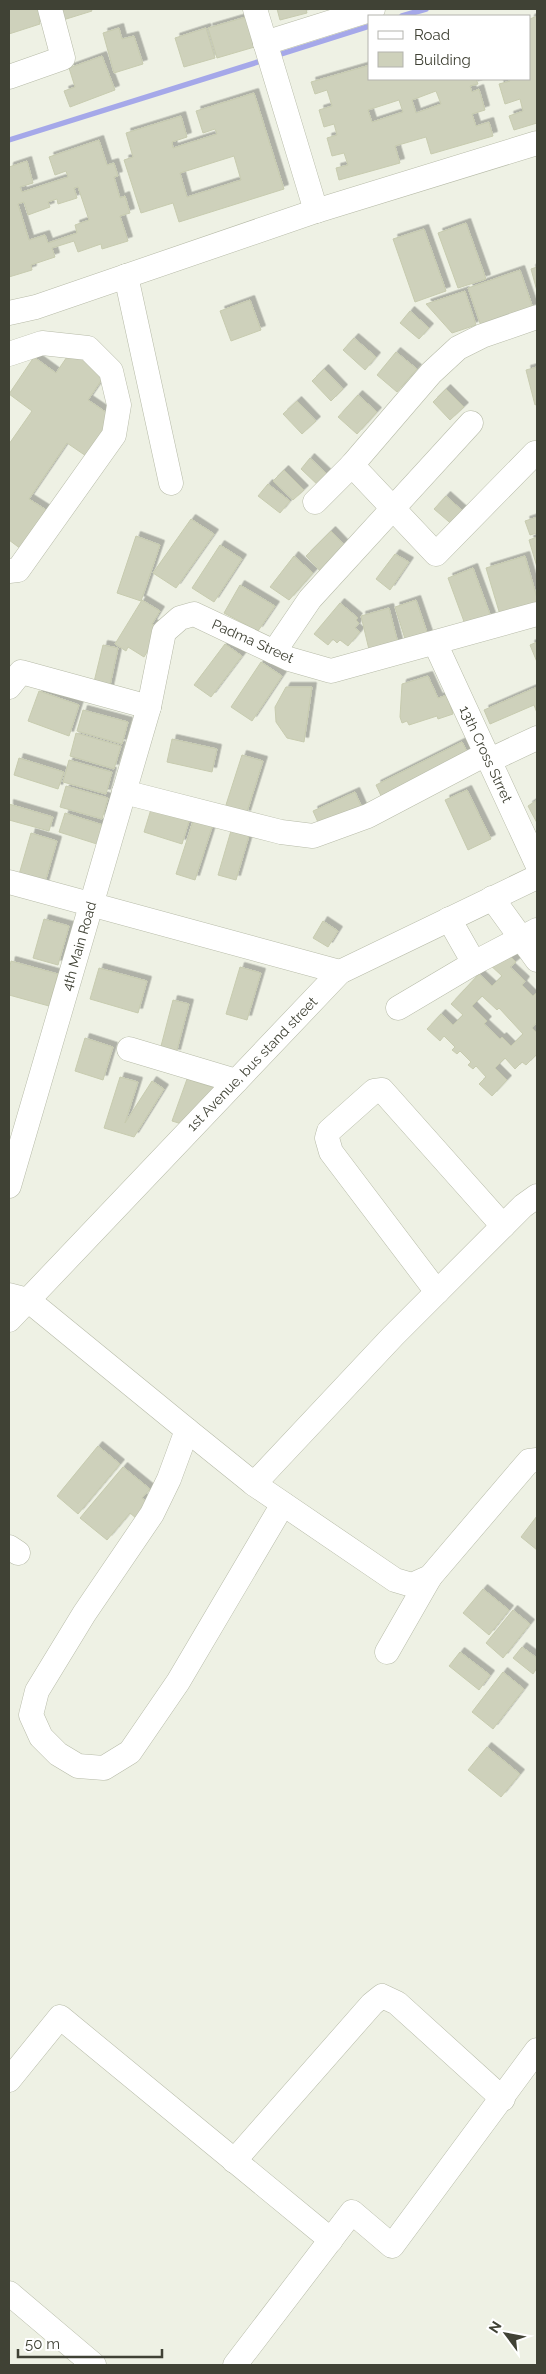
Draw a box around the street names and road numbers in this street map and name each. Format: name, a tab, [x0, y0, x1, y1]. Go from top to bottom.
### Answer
street label: Padma Street	[210, 616, 297, 666]
street label: 13th Cross Strret	[457, 703, 516, 805]
street label: 4th Main Road	[59, 899, 99, 993]
street label: 1st Avenue, bus stand street	[184, 993, 321, 1134]

